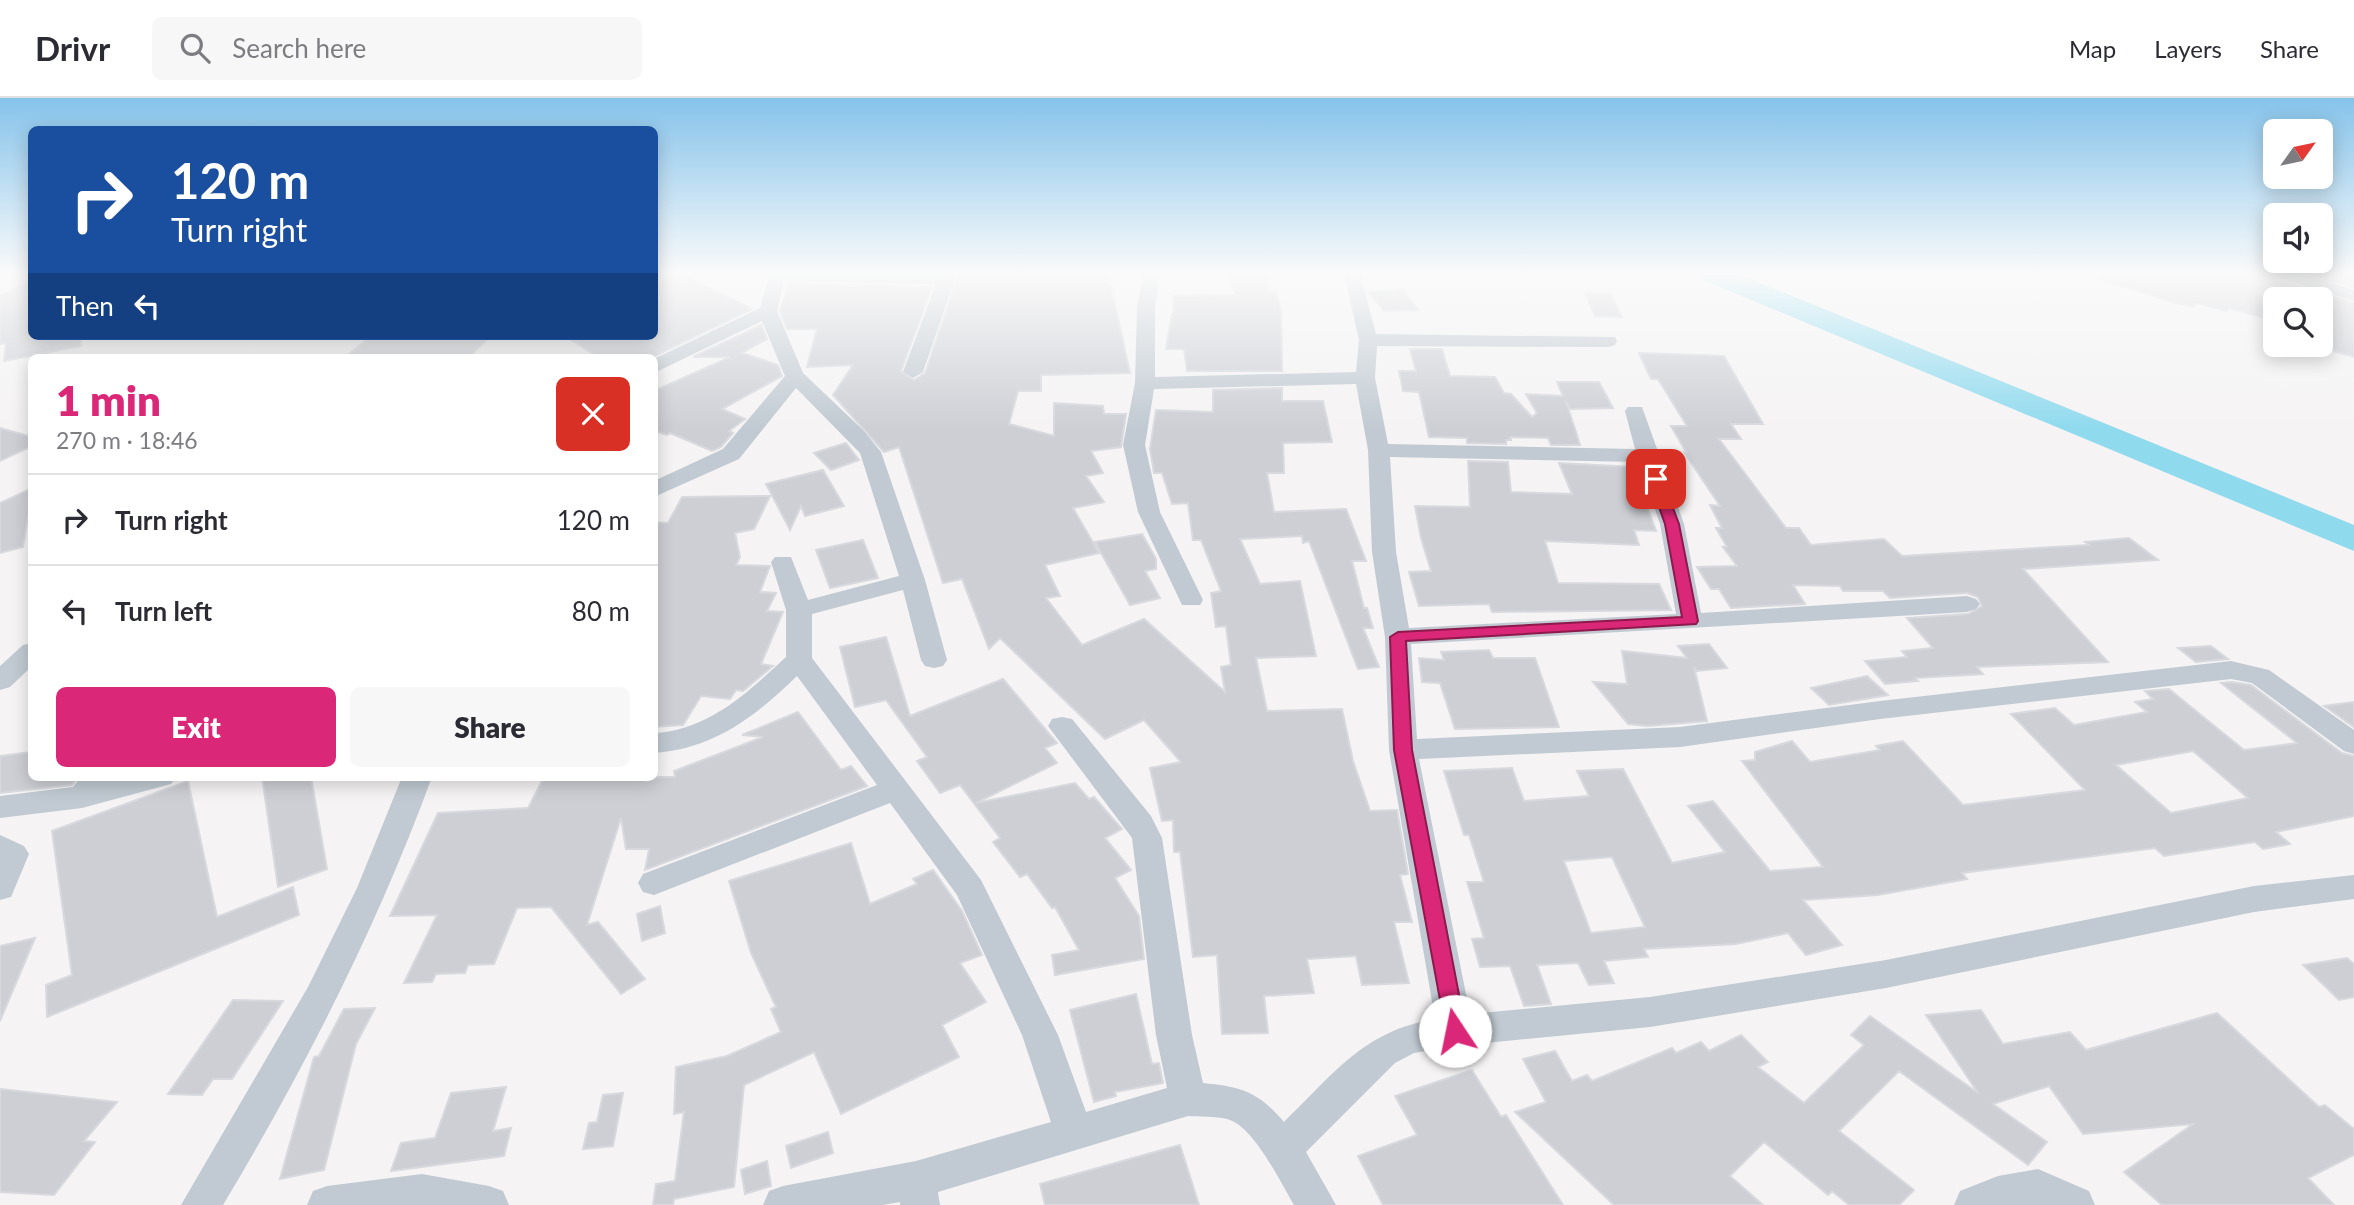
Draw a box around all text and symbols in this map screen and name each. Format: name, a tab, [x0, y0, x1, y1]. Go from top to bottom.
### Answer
search box	[152, 17, 642, 80]
text: Drivr	[35, 28, 110, 68]
icon: search	[176, 29, 214, 67]
text: Search here	[232, 32, 366, 64]
text: Map	[2069, 34, 2116, 63]
text: Layers	[2154, 34, 2222, 63]
text: Share	[2260, 34, 2319, 63]
north arrow	[2263, 119, 2333, 189]
map controls	[2263, 119, 2333, 357]
text: 120 m	[171, 151, 309, 209]
icon: right	[56, 154, 147, 245]
button: sound	[2263, 203, 2333, 273]
text: Turn right	[171, 210, 307, 249]
icon: left	[128, 287, 166, 325]
button: search	[2263, 287, 2333, 357]
text: Then	[56, 290, 114, 322]
text: 1 min	[56, 375, 161, 425]
button: close	[556, 377, 630, 451]
text: 270 m · 18:46	[56, 426, 198, 454]
pin	[1626, 449, 1686, 509]
icon: arrive	[1637, 460, 1675, 498]
icon: right	[56, 501, 94, 539]
text: Turn right	[115, 504, 228, 536]
text: 120 m	[557, 504, 630, 536]
icon: left	[56, 592, 94, 630]
text: Turn left	[115, 595, 212, 627]
text: 80 m	[572, 595, 630, 627]
button: Exit	[56, 687, 336, 767]
button: Share	[350, 687, 630, 767]
position arrow	[1418, 994, 1492, 1068]

